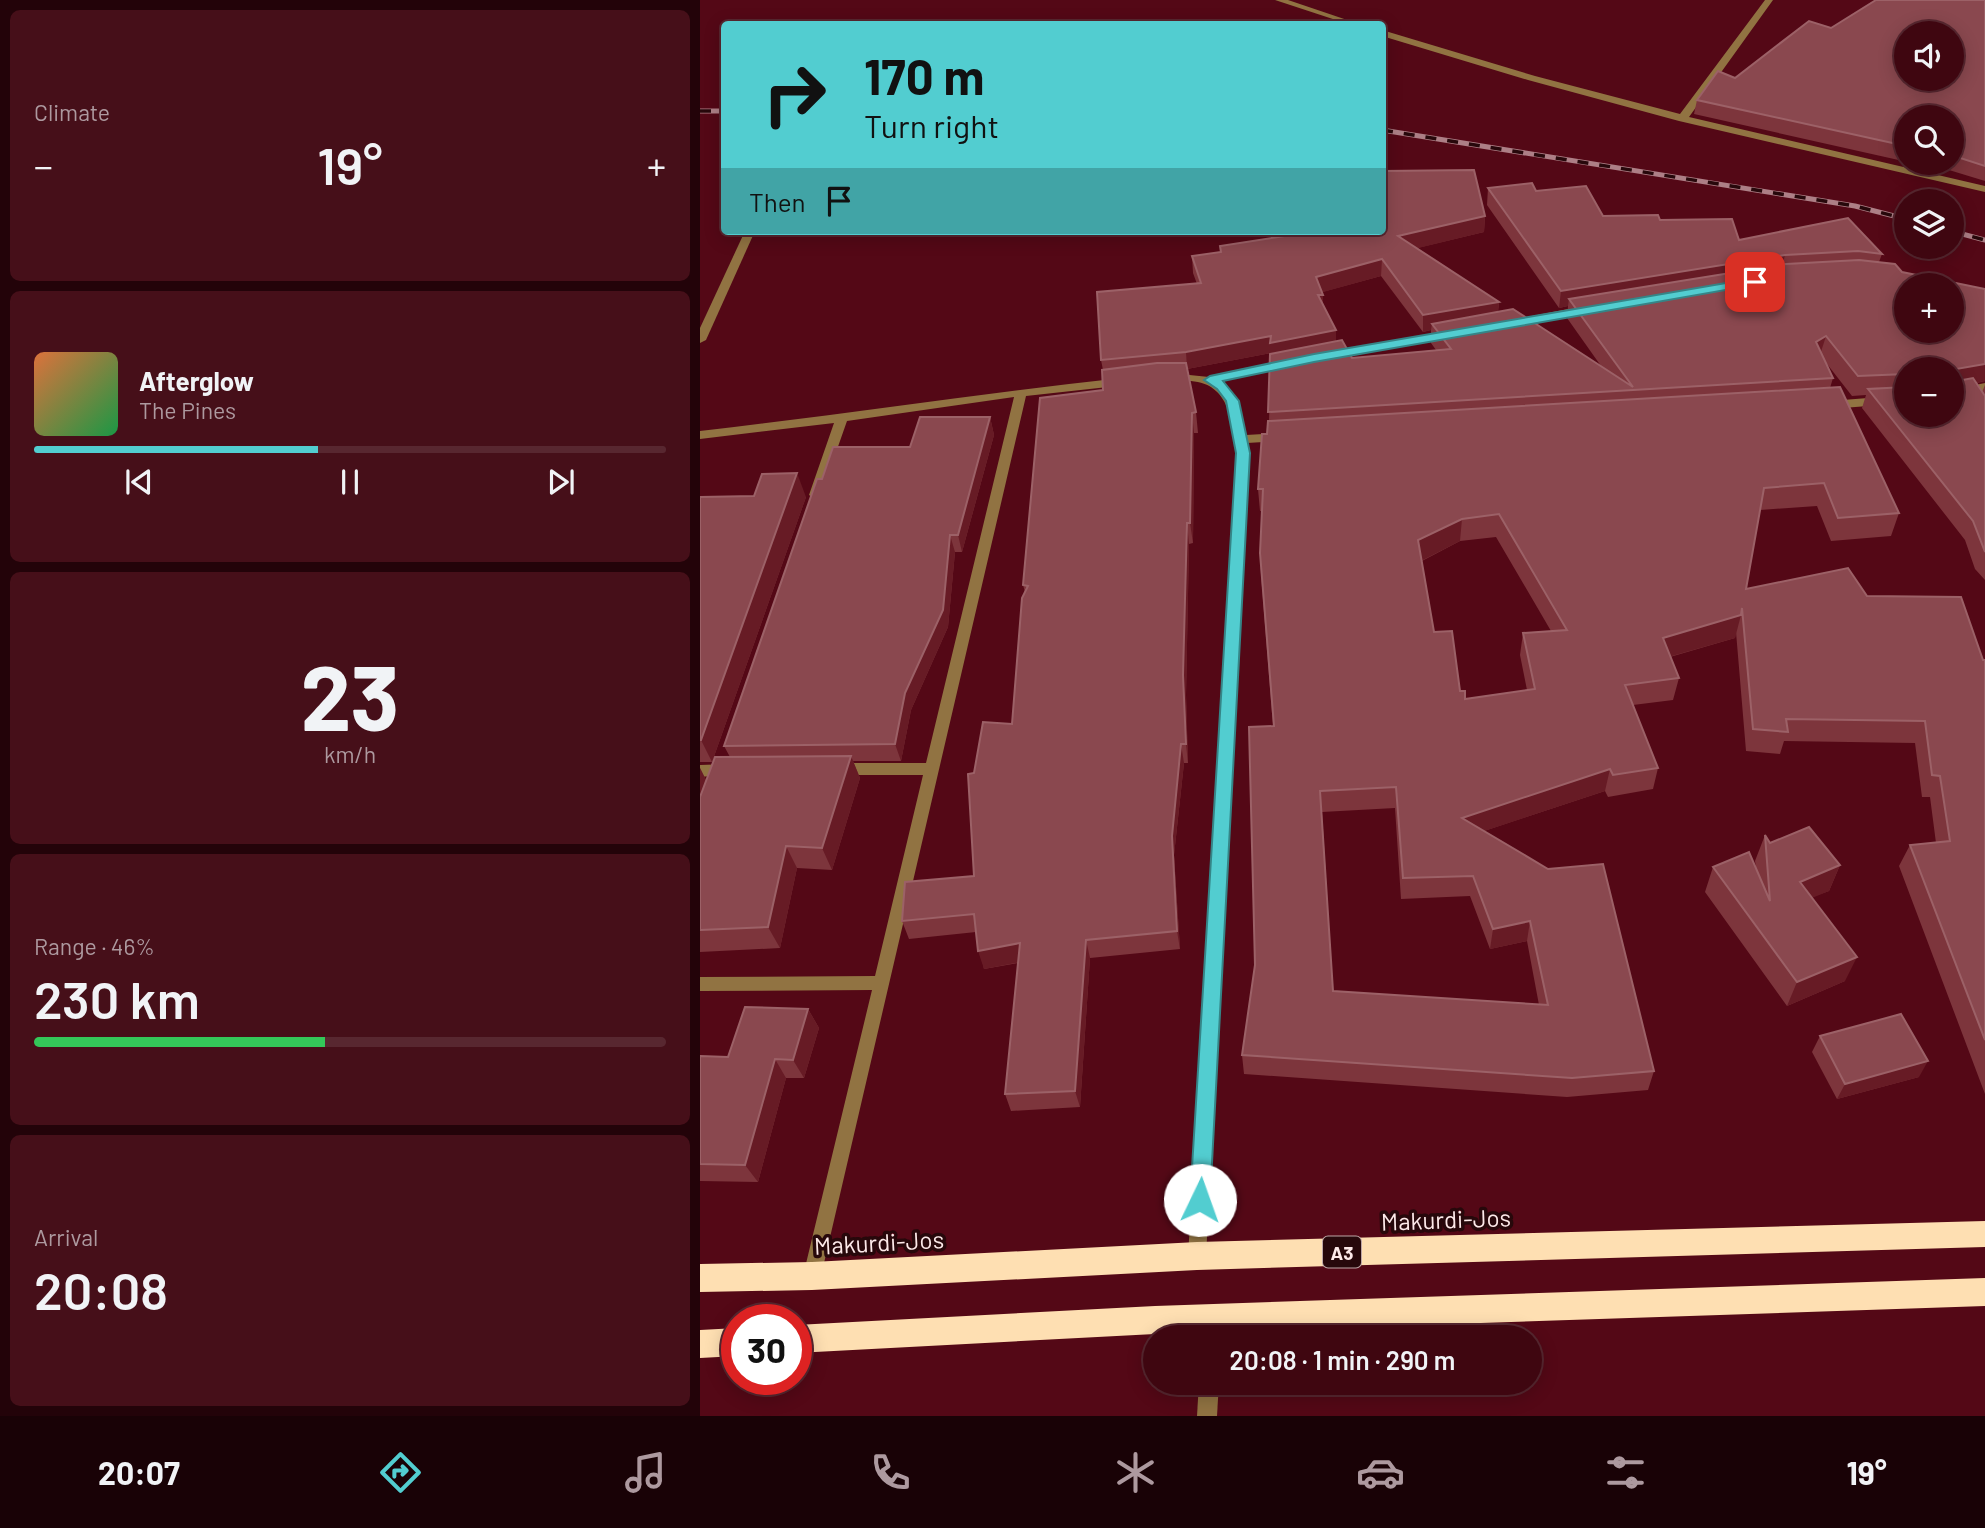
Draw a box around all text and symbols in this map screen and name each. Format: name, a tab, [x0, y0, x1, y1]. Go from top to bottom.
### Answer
map controls	[1894, 21, 1964, 427]
button: sound	[1894, 21, 1964, 91]
text: 170 m	[864, 46, 984, 105]
icon: right	[749, 49, 840, 140]
text: Climate	[34, 98, 110, 126]
button: search	[1894, 105, 1964, 175]
text: Turn right	[864, 106, 999, 144]
text: 19°	[317, 133, 383, 195]
text: −	[34, 142, 53, 188]
text: +	[647, 142, 666, 188]
icon: arrive	[820, 182, 858, 220]
text: Then	[749, 186, 806, 217]
button: layers	[1894, 189, 1964, 259]
pin	[1725, 252, 1785, 312]
icon: arrive	[1736, 263, 1774, 301]
button: +	[1894, 273, 1964, 343]
button: −	[1894, 357, 1964, 427]
text: Afterglow	[139, 365, 254, 396]
text: The Pines	[139, 396, 236, 424]
icon: previous	[120, 463, 158, 501]
icon: pause	[331, 463, 369, 501]
icon: next	[542, 463, 580, 501]
text: 23	[301, 640, 399, 749]
text: km/h	[324, 740, 376, 768]
text: Range · 46%	[34, 932, 155, 960]
text: 230 km	[34, 967, 200, 1029]
position arrow	[1163, 1163, 1237, 1237]
street label: Makurdi-Jos	[1380, 1202, 1512, 1236]
text: Arrival	[34, 1223, 98, 1251]
street label: Makurdi-Jos	[813, 1224, 945, 1260]
road number: A3	[1323, 1236, 1361, 1268]
text: 20:08	[34, 1258, 168, 1320]
speed limit sign: 30	[721, 1304, 812, 1395]
text: 20:08 · 1 min · 290 m	[1230, 1344, 1455, 1375]
icon: directions	[376, 1448, 425, 1497]
icon: music	[621, 1448, 670, 1497]
icon: phone	[866, 1448, 915, 1497]
icon: climate	[1111, 1448, 1160, 1497]
icon: car	[1356, 1448, 1405, 1497]
icon: filters	[1601, 1448, 1650, 1497]
text: 20:07	[98, 1453, 180, 1491]
text: 19°	[1847, 1453, 1887, 1491]

